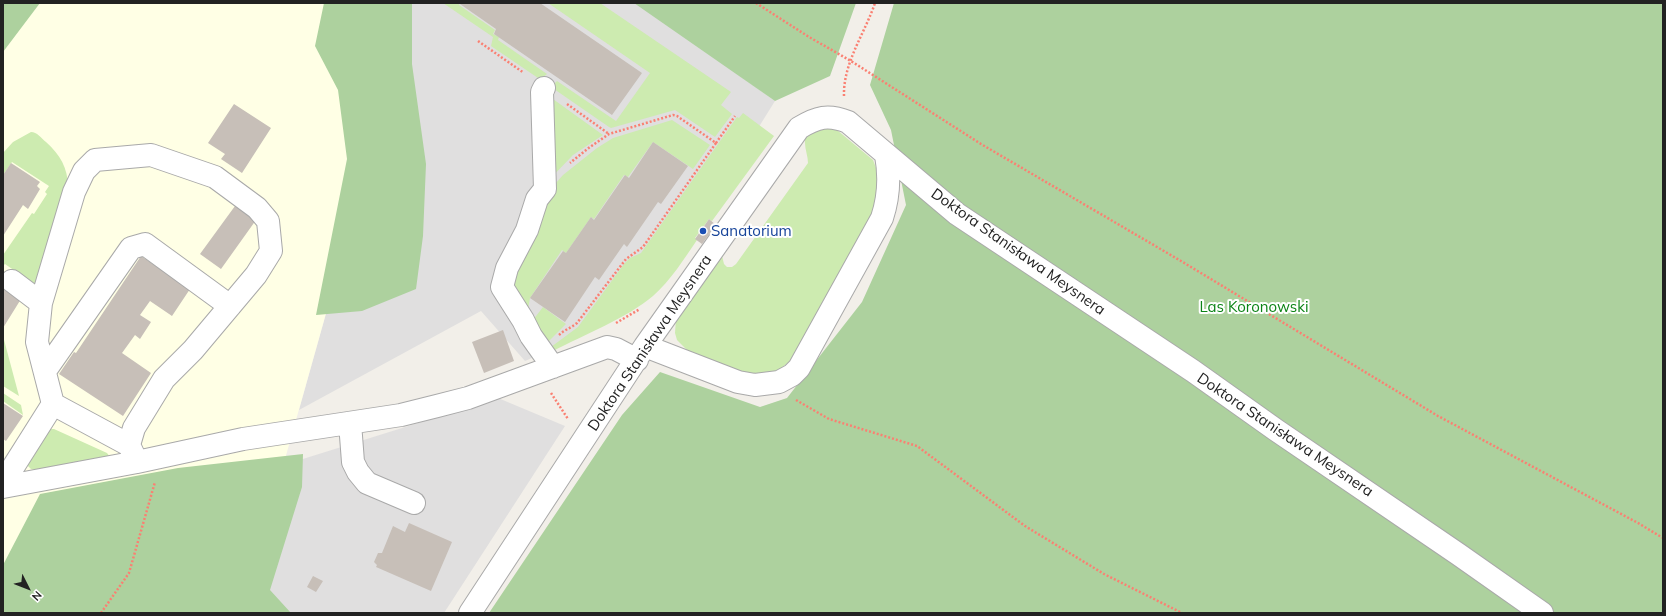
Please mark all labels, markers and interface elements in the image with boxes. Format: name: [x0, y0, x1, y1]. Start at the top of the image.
street label: Doktora Stanisława Meysnera: [927, 185, 1109, 319]
place label: Sanatorium: [711, 222, 792, 240]
marker: Sanatorium: [698, 226, 708, 236]
street label: Doktora Stanisława Meysnera: [584, 252, 716, 434]
park label: Las Koronowski: [1199, 298, 1309, 316]
street label: Doktora Stanisława Meysnera: [1194, 369, 1376, 501]
north arrow: [8, 568, 48, 608]
text: N: [29, 588, 45, 604]

